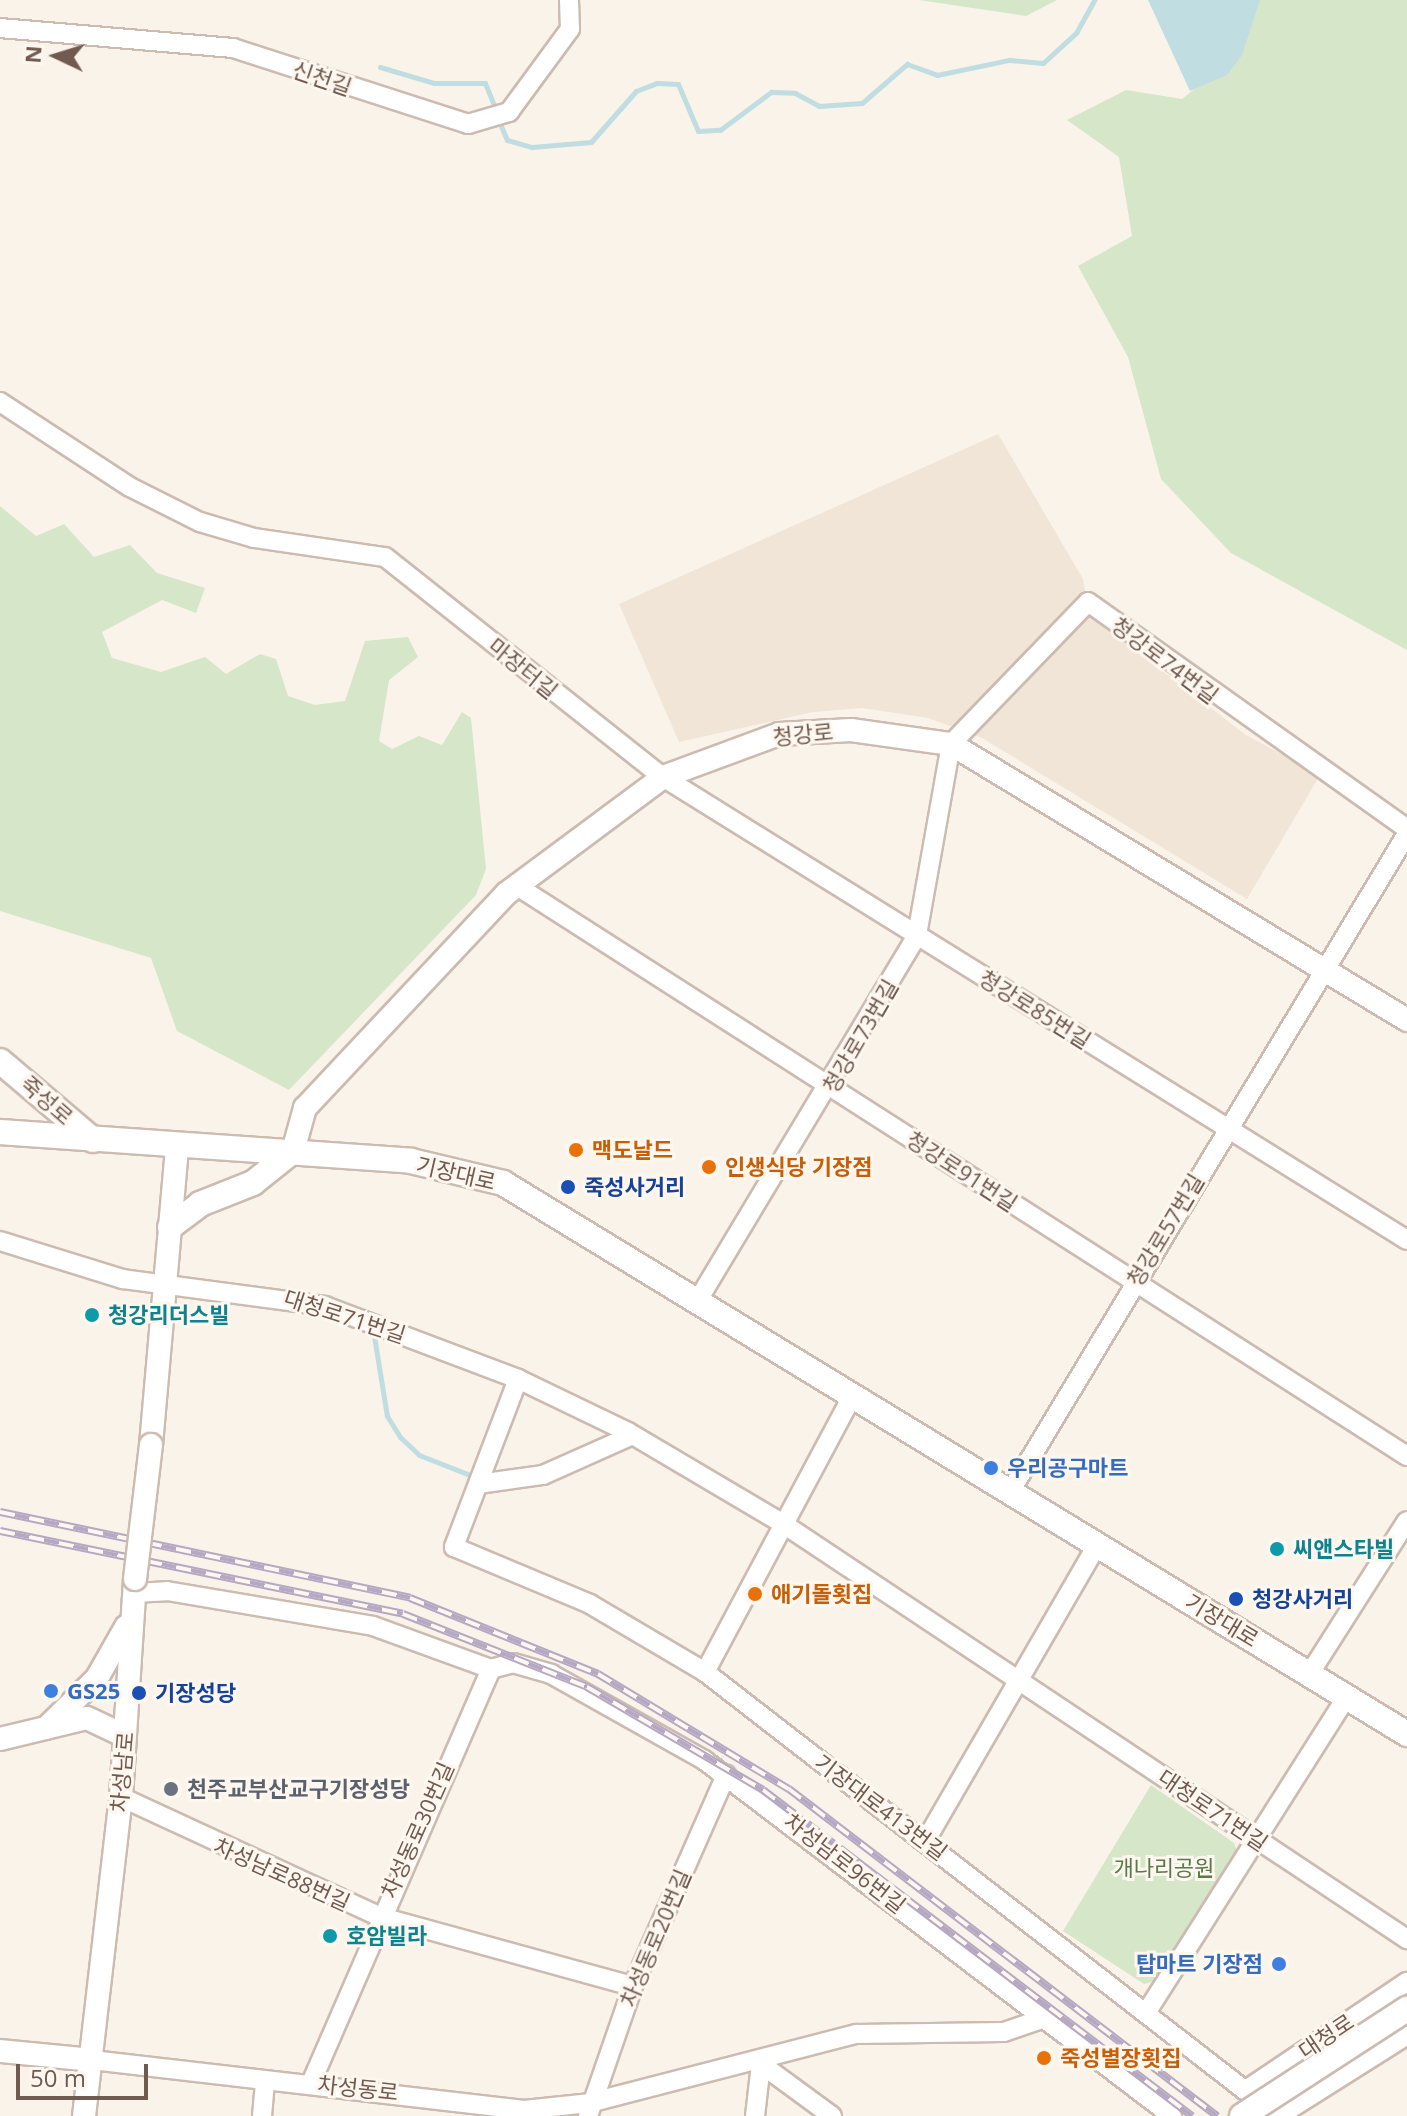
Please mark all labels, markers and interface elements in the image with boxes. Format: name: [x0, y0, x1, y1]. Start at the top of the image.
north arrow: [16, 16, 96, 96]
text: N: [16, 44, 48, 64]
street label: 신천길: [289, 56, 355, 100]
street label: 청강로74번길: [1107, 611, 1223, 709]
street label: 마장터길: [483, 632, 563, 704]
street label: 청강로: [771, 718, 835, 750]
street label: 청강로85번길: [974, 964, 1096, 1054]
street label: 청강로73번길: [817, 975, 903, 1097]
street label: 죽성로: [15, 1070, 79, 1130]
street label: 청강로91번길: [902, 1126, 1022, 1216]
place label: 맥도날드: [592, 1137, 673, 1163]
marker: 맥도날드: [567, 1141, 585, 1159]
street label: 기장대로: [414, 1151, 498, 1195]
place label: 인생식당 기장점: [725, 1154, 872, 1180]
marker: 인생식당 기장점: [700, 1158, 718, 1176]
street label: 청강로57번길: [1121, 1169, 1209, 1291]
place label: 죽성사거리: [584, 1174, 685, 1200]
marker: 죽성사거리: [559, 1178, 577, 1196]
street label: 대청로71번길: [281, 1284, 409, 1348]
place label: 청강리더스빌: [108, 1302, 229, 1328]
marker: 청강리더스빌: [83, 1306, 101, 1324]
place label: 우리공구마트: [1007, 1455, 1128, 1481]
marker: 우리공구마트: [982, 1459, 1000, 1477]
place label: 씨앤스타빌: [1293, 1536, 1394, 1562]
marker: 씨앤스타빌: [1268, 1540, 1286, 1558]
place label: 애기돌횟집: [771, 1581, 872, 1607]
marker: 애기돌횟집: [746, 1585, 764, 1603]
place label: 청강사거리: [1252, 1586, 1353, 1612]
street label: 기장대로: [1181, 1588, 1263, 1652]
marker: 청강사거리: [1227, 1590, 1245, 1608]
place label: GS25: [67, 1678, 120, 1704]
place label: 기장성당: [155, 1680, 236, 1706]
marker: GS25: [42, 1682, 60, 1700]
marker: 기장성당: [130, 1684, 148, 1702]
street label: 차성남로: [105, 1731, 139, 1813]
street label: 기장대로413번길: [809, 1749, 953, 1865]
street label: 차성동로30번길: [375, 1758, 459, 1902]
street label: 대청로71번길: [1153, 1764, 1273, 1856]
place label: 천주교부산교구기장성당: [187, 1776, 410, 1802]
marker: 천주교부산교구기장성당: [162, 1780, 180, 1798]
street label: 차성남로96번길: [779, 1807, 911, 1919]
street label: 차성남로88번길: [210, 1832, 354, 1916]
park label: 개나리공원: [1113, 1855, 1215, 1881]
street label: 차성동로20번길: [614, 1865, 696, 2011]
place label: 호암빌라: [346, 1923, 427, 1949]
marker: 호암빌라: [321, 1927, 339, 1945]
place label: 탑마트 기장점: [1136, 1951, 1263, 1977]
marker: 탑마트 기장점: [1270, 1955, 1288, 1973]
street label: 대청로: [1293, 2008, 1359, 2064]
place label: 죽성별장횟집: [1060, 2045, 1181, 2071]
scale bar: [20, 2048, 152, 2098]
marker: 죽성별장횟집: [1035, 2049, 1053, 2067]
text: 50 m: [30, 2061, 86, 2094]
street label: 차성동로: [316, 2071, 400, 2105]

